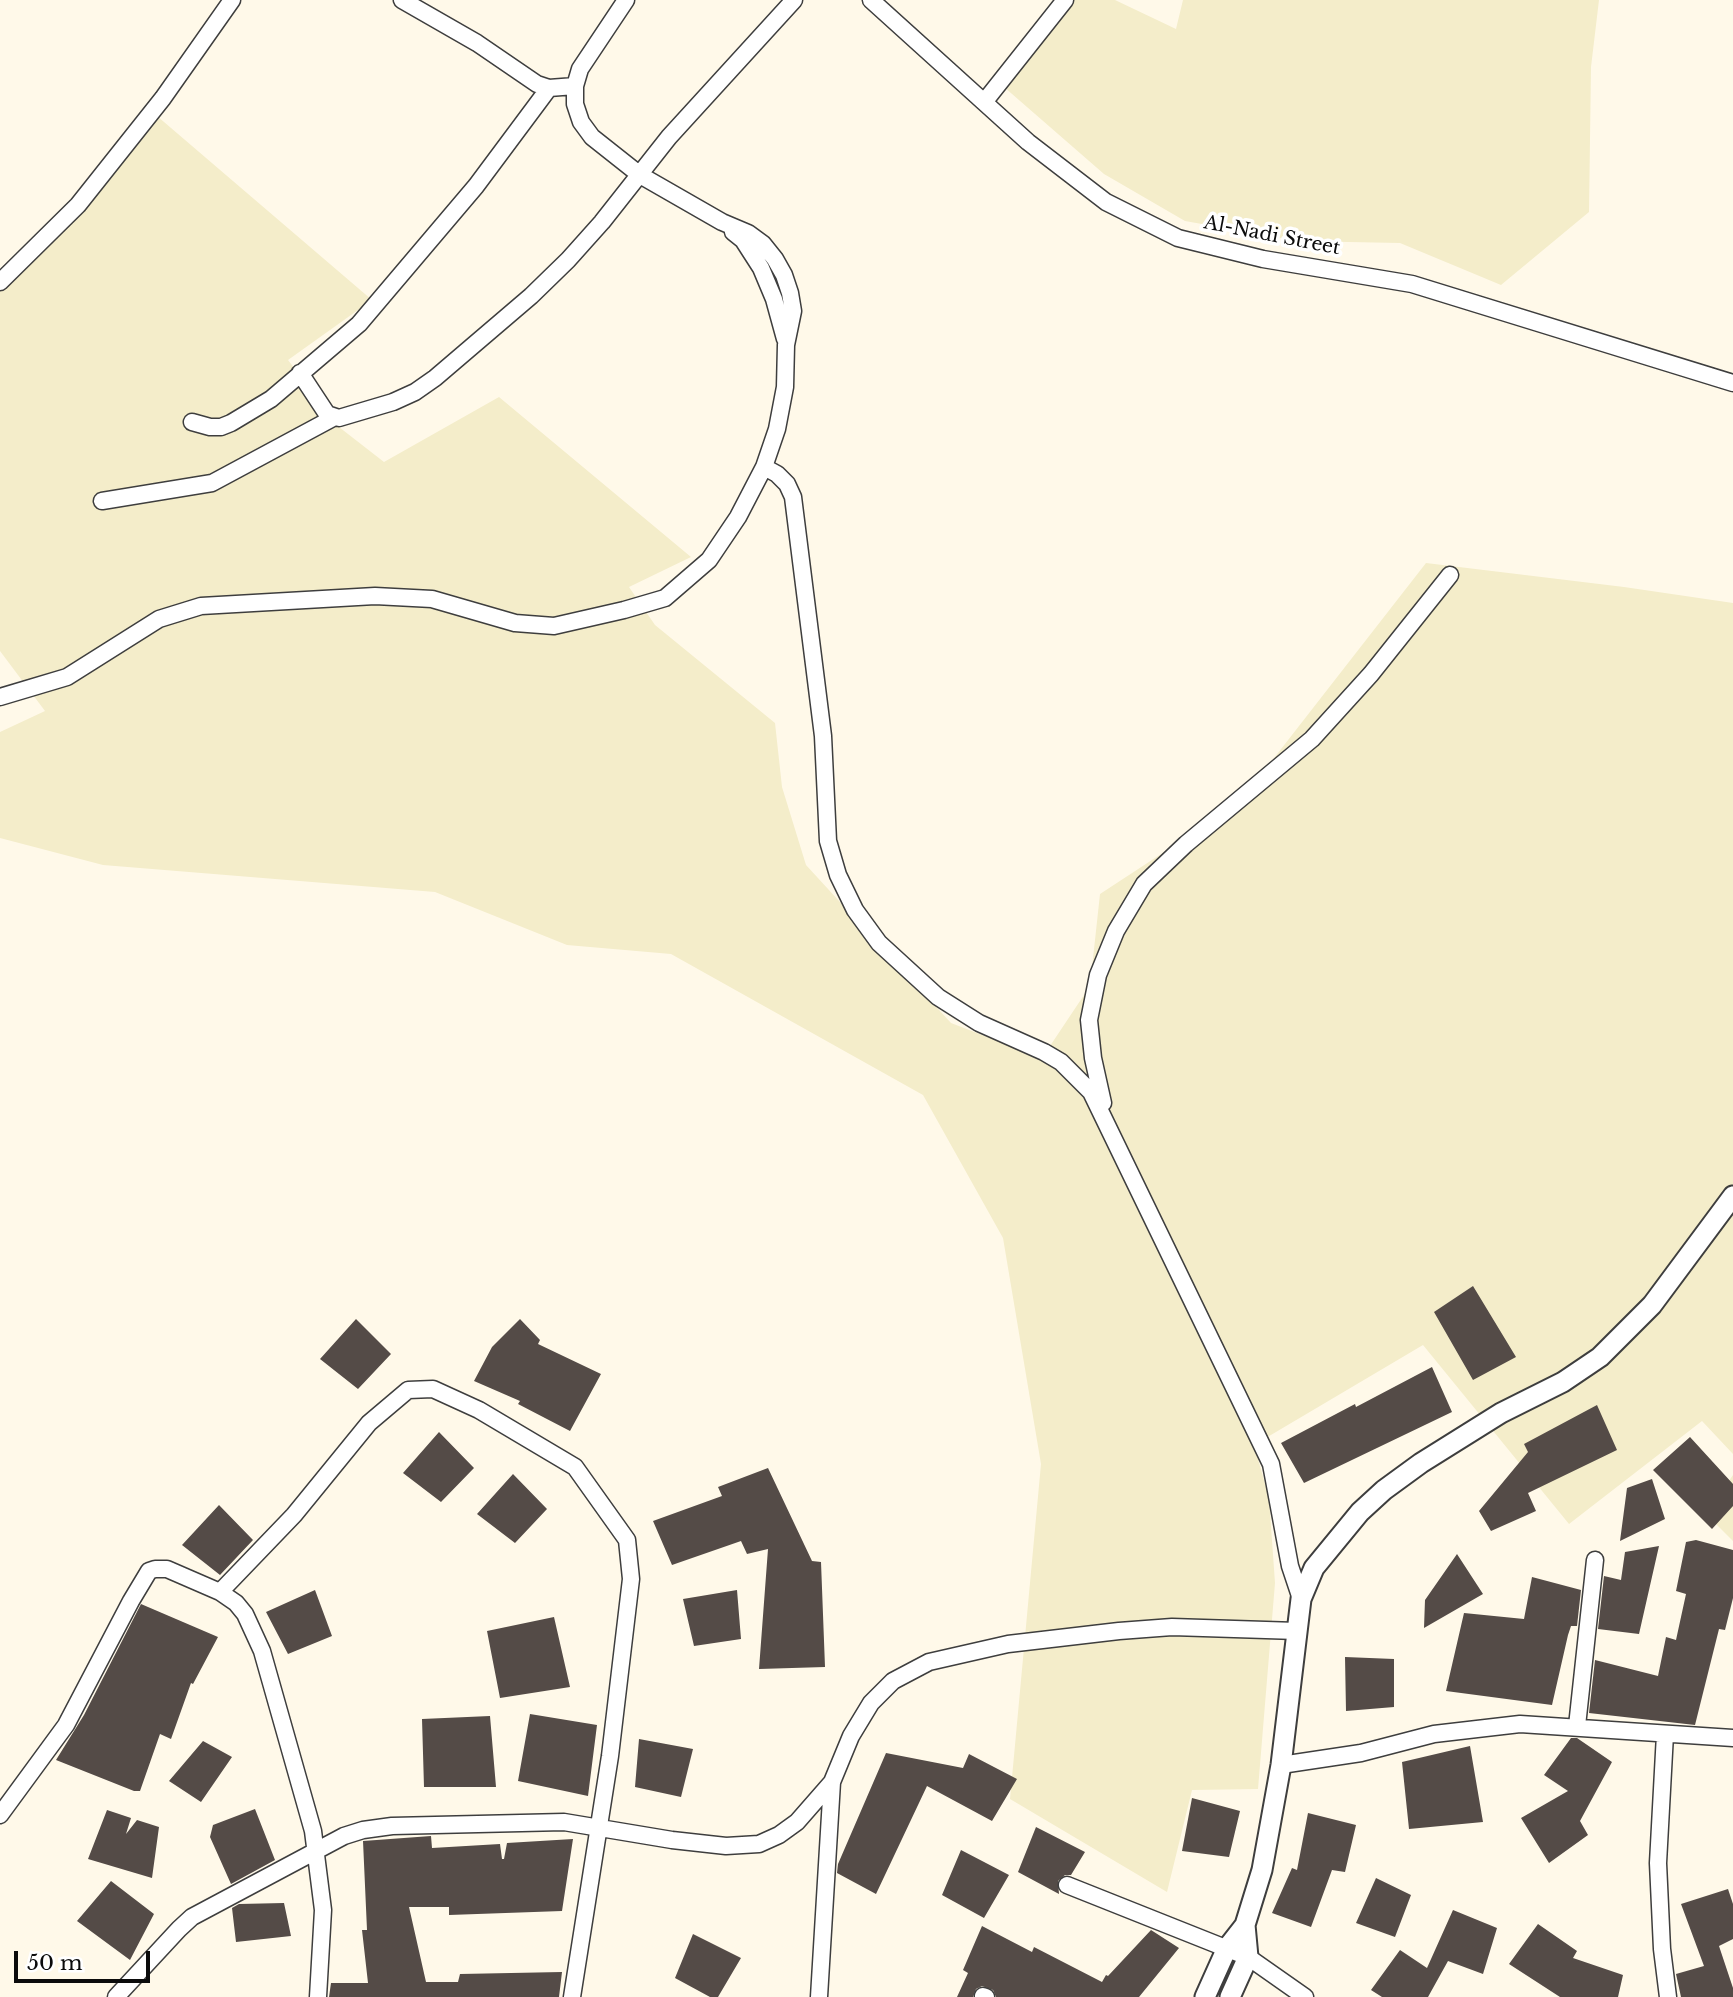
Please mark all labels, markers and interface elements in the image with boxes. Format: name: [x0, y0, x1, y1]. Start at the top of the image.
street label: Al-Nadi Street: [1202, 212, 1342, 260]
scale bar: [18, 1938, 154, 1982]
text: 50 m: [27, 1950, 82, 1976]

